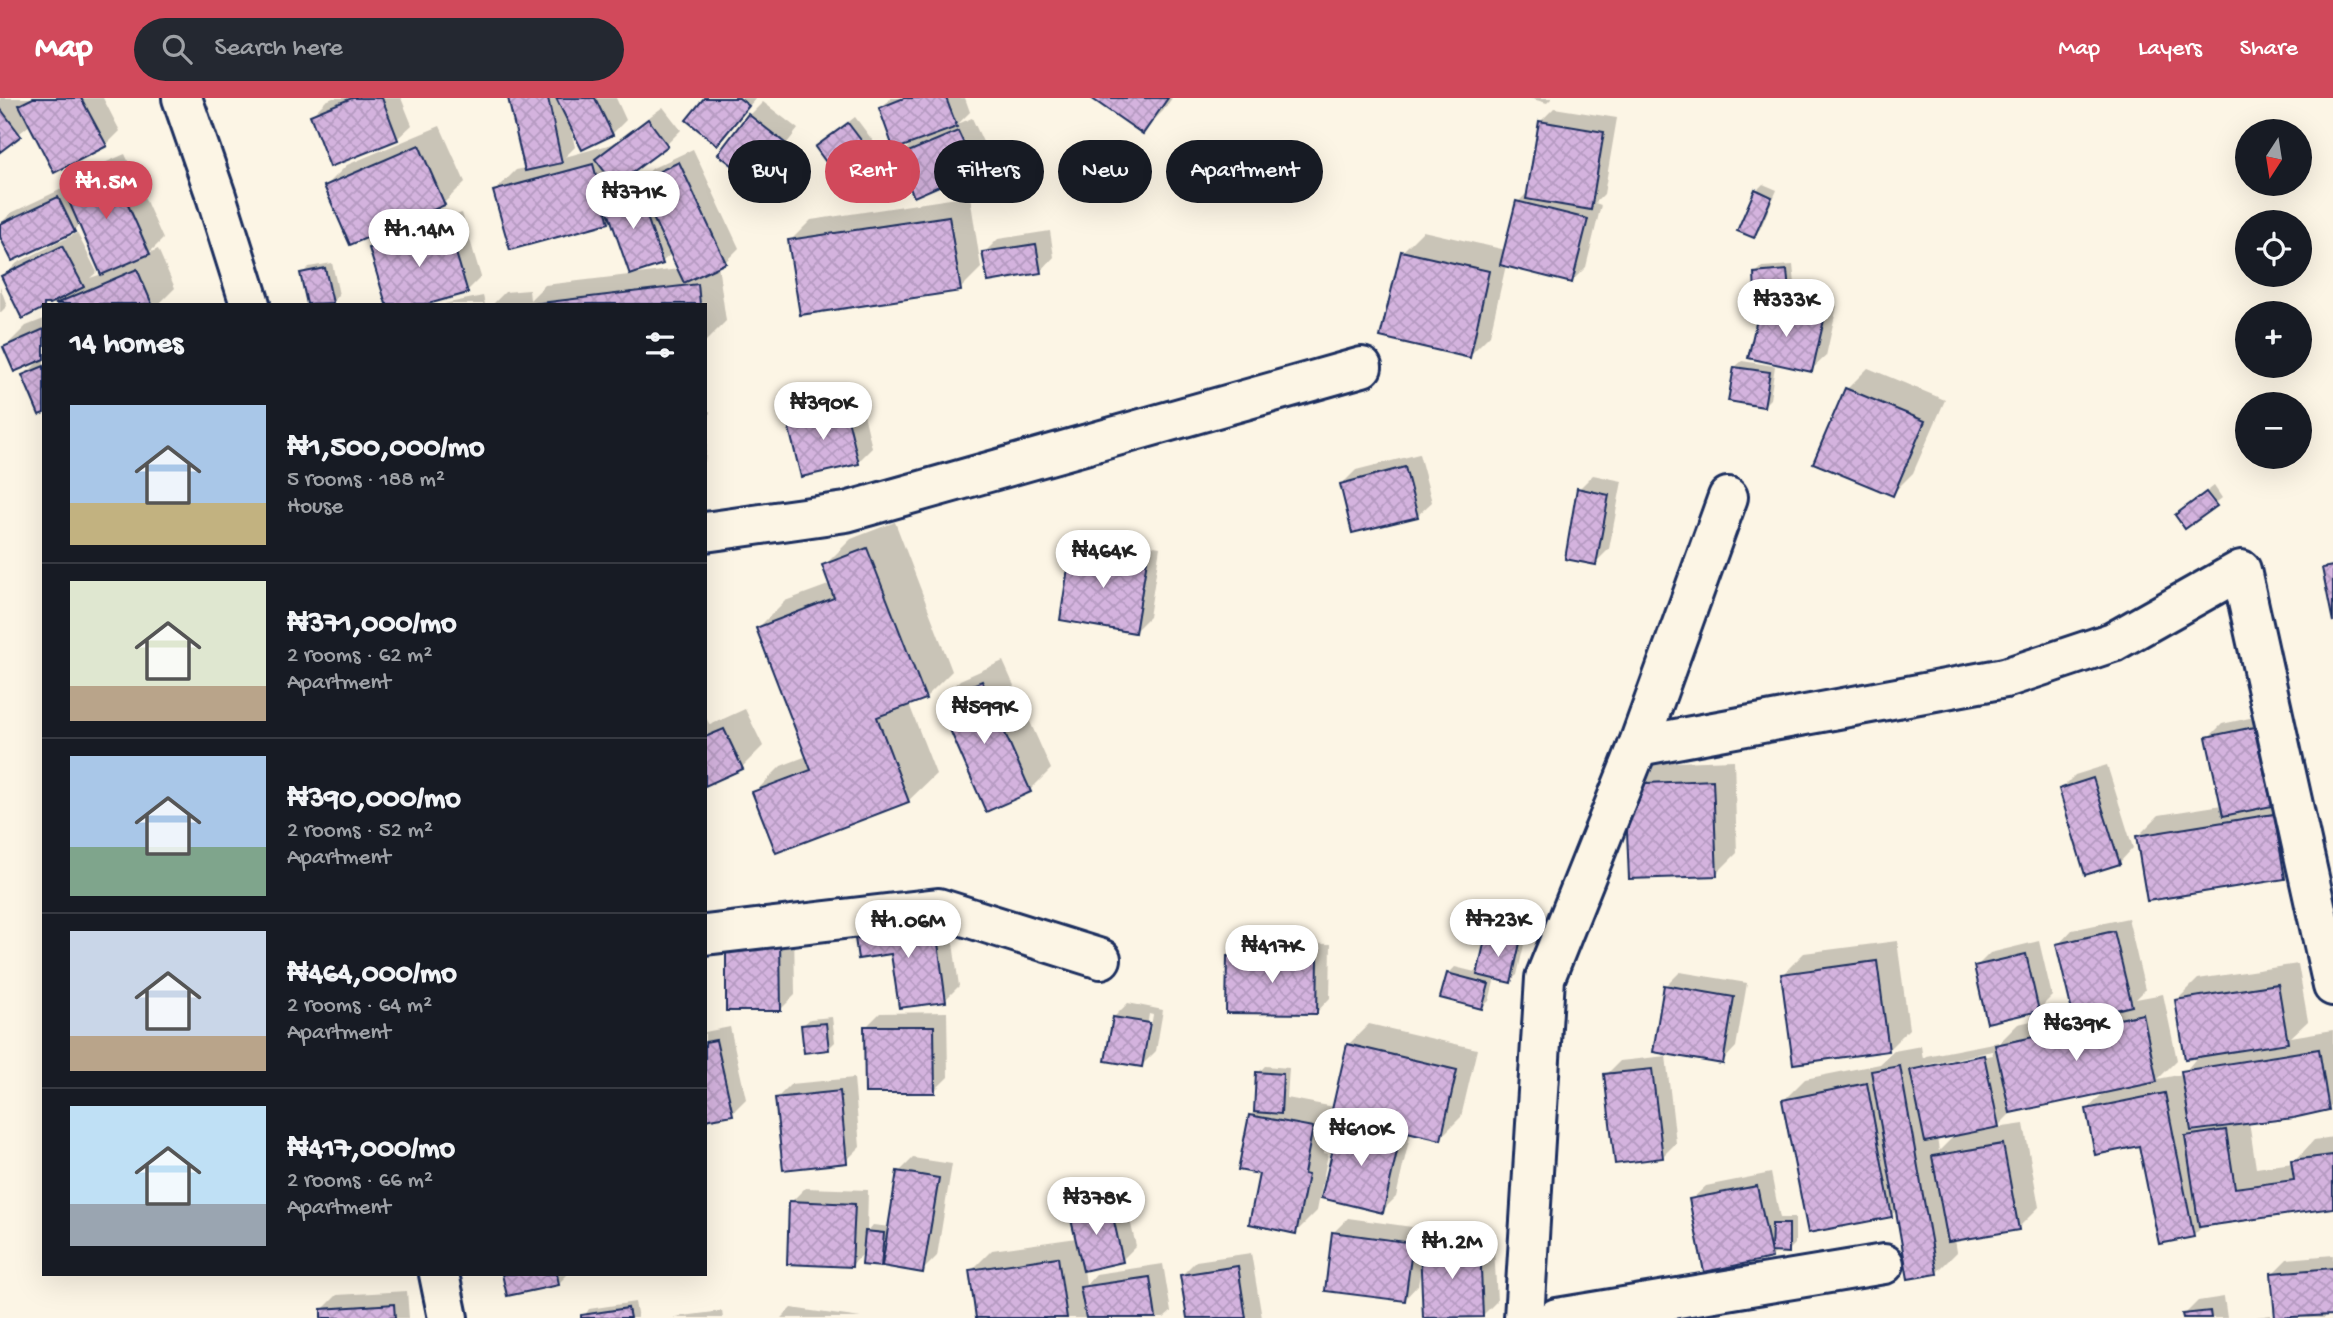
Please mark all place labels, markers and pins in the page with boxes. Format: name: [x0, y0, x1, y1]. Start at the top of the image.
pin: ₦1.5M: [57, 162, 155, 221]
pin: ₦371K: [584, 172, 682, 231]
pin: ₦1.14M: [362, 209, 476, 269]
pin: ₦333K: [1737, 280, 1835, 339]
pin: ₦390K: [774, 382, 872, 442]
pin: ₦464K: [1054, 531, 1152, 590]
pin: ₦599K: [935, 686, 1033, 746]
pin: ₦1.06M: [851, 900, 965, 960]
pin: ₦723K: [1449, 900, 1547, 959]
pin: ₦417K: [1223, 926, 1321, 985]
pin: ₦639K: [2027, 1004, 2125, 1063]
pin: ₦610K: [1312, 1108, 1410, 1168]
pin: ₦378K: [1047, 1178, 1145, 1237]
pin: ₦1.2M: [1403, 1222, 1501, 1281]

